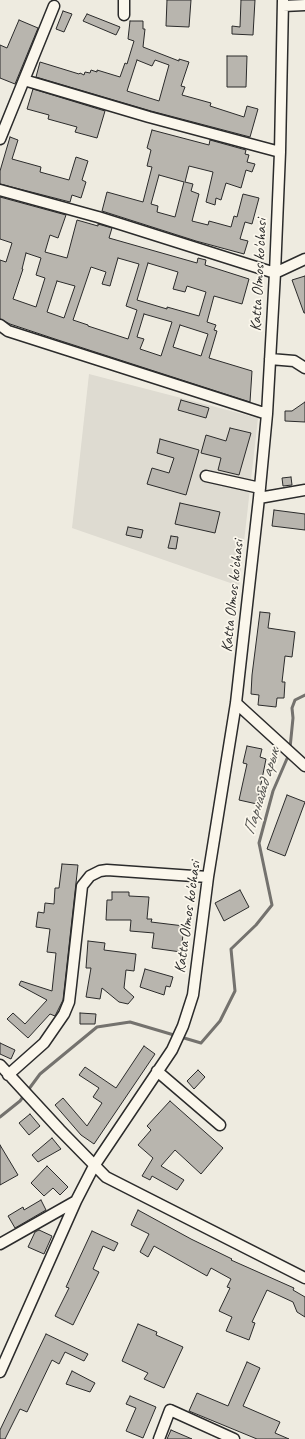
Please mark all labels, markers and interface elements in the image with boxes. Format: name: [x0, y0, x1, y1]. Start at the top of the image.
street label: Katta Olmos ko'chasi: [246, 218, 272, 332]
street label: Katta Olmos ko'chasi: [218, 539, 248, 653]
water label: Парнабад арык: [239, 747, 285, 837]
street label: Katta Olmos ko'chasi: [171, 860, 205, 974]

